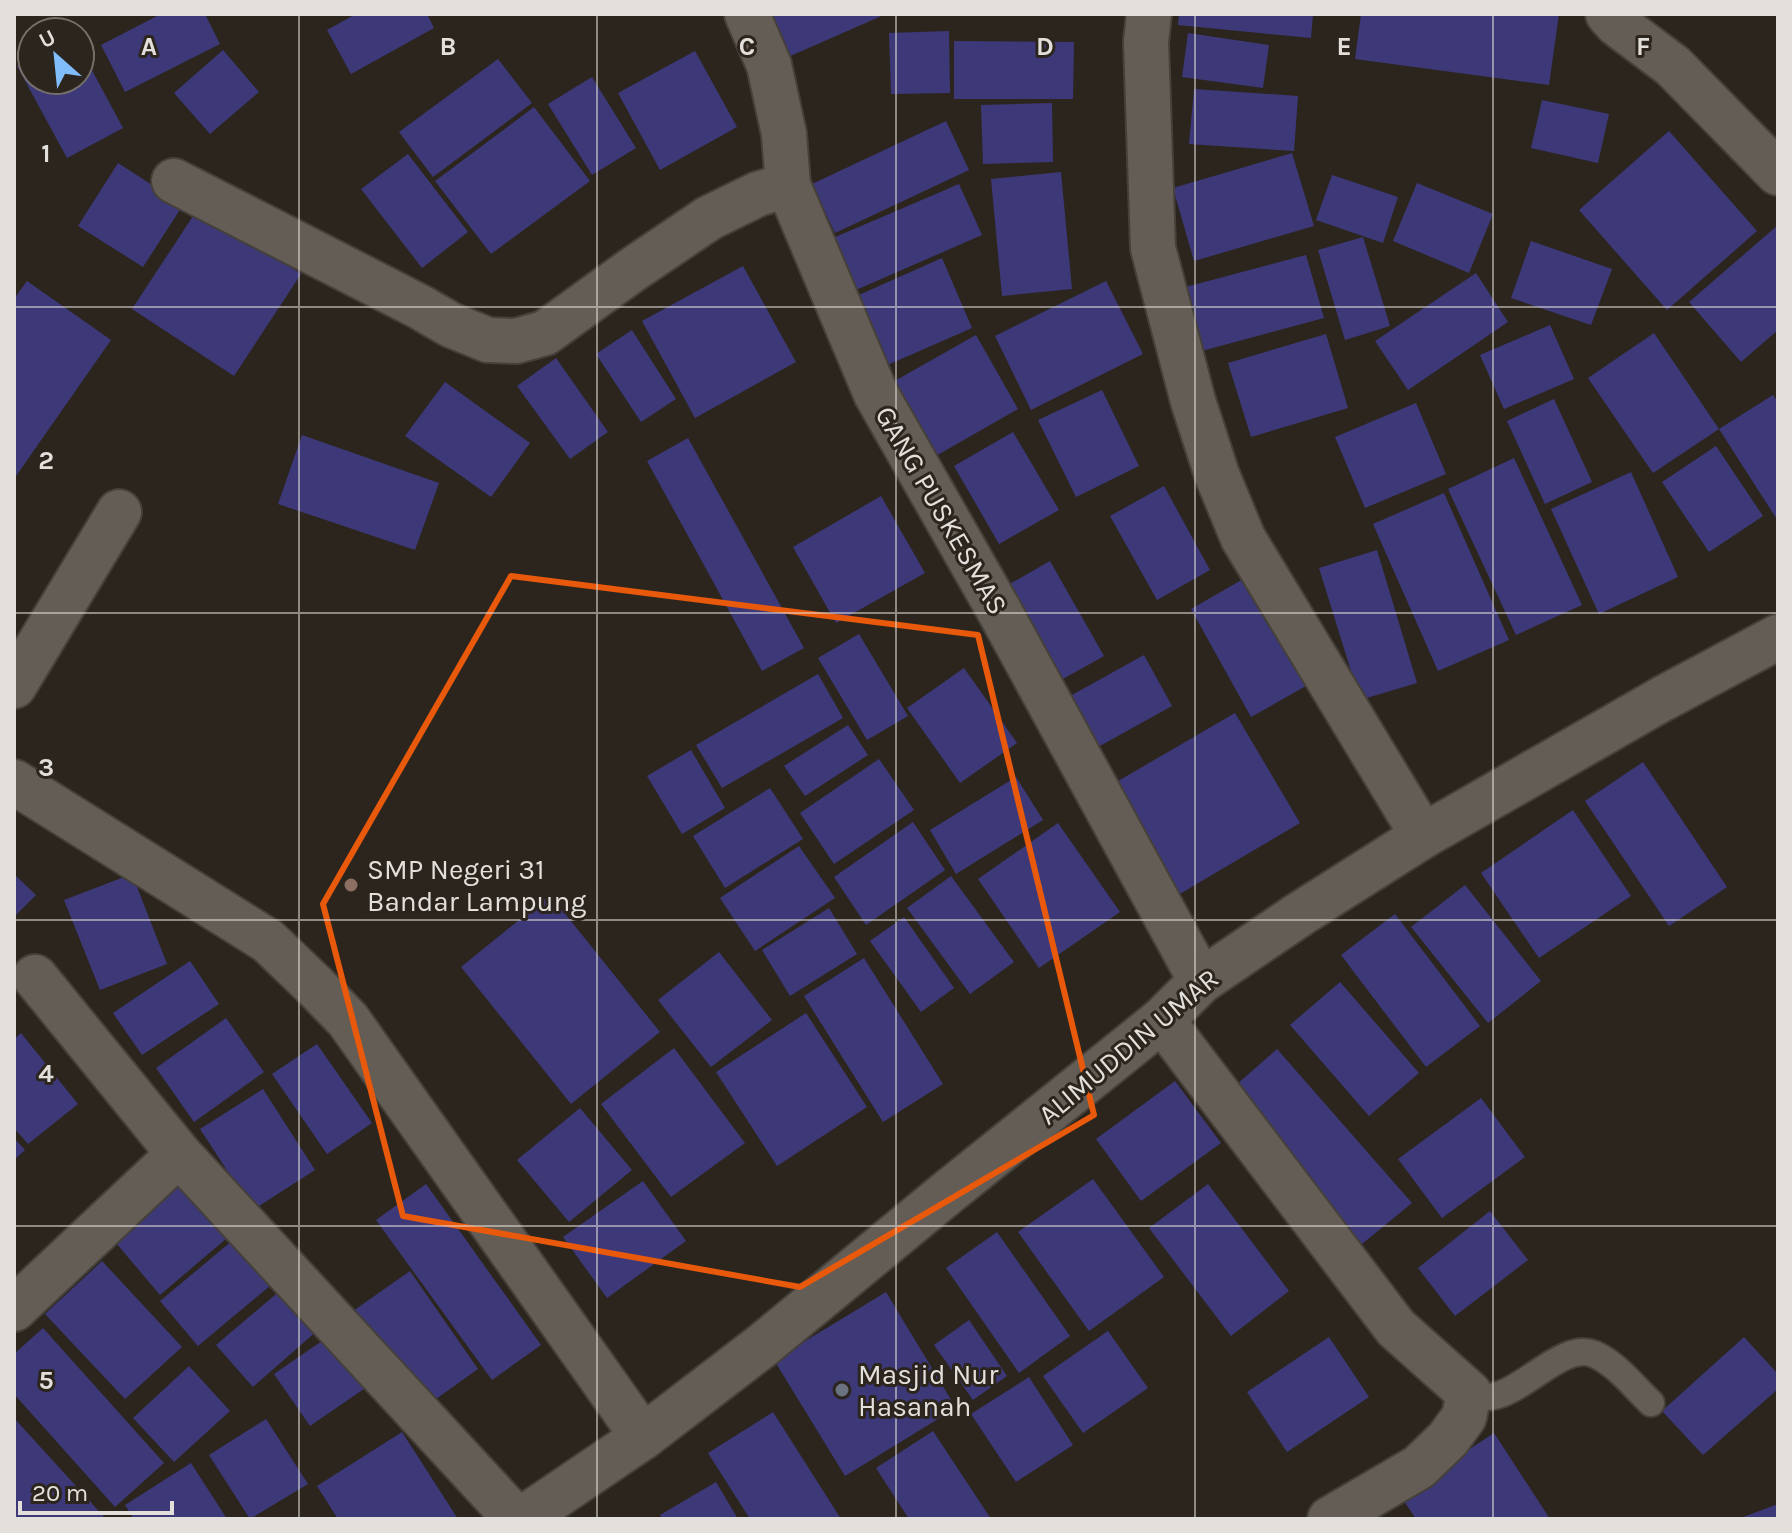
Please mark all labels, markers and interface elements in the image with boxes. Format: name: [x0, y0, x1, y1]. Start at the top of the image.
north arrow: [16, 16, 96, 96]
text: U: [35, 24, 60, 54]
text: A: [141, 31, 157, 62]
text: B: [440, 31, 456, 62]
text: C: [739, 31, 755, 62]
text: D: [1036, 31, 1054, 62]
text: E: [1336, 31, 1352, 62]
text: F: [1636, 31, 1650, 62]
text: 1: [41, 138, 51, 169]
street label: GANG PUSKESMAS: [869, 400, 1015, 620]
text: 2: [38, 445, 54, 476]
text: 3: [38, 752, 54, 783]
place label: SMP Negeri 31 Bandar Lampung: [367, 853, 586, 918]
marker: SMP Negeri 31 Bandar Lampung: [342, 876, 360, 894]
street label: ALIMUDDIN UMAR: [1032, 961, 1225, 1131]
text: 4: [38, 1058, 54, 1089]
place label: Masjid Nur Hasanah: [858, 1358, 999, 1423]
text: 5: [38, 1365, 54, 1396]
marker: Masjid Nur Hasanah: [833, 1381, 851, 1399]
scale bar: [20, 1465, 172, 1515]
text: 20 m: [32, 1479, 88, 1507]

